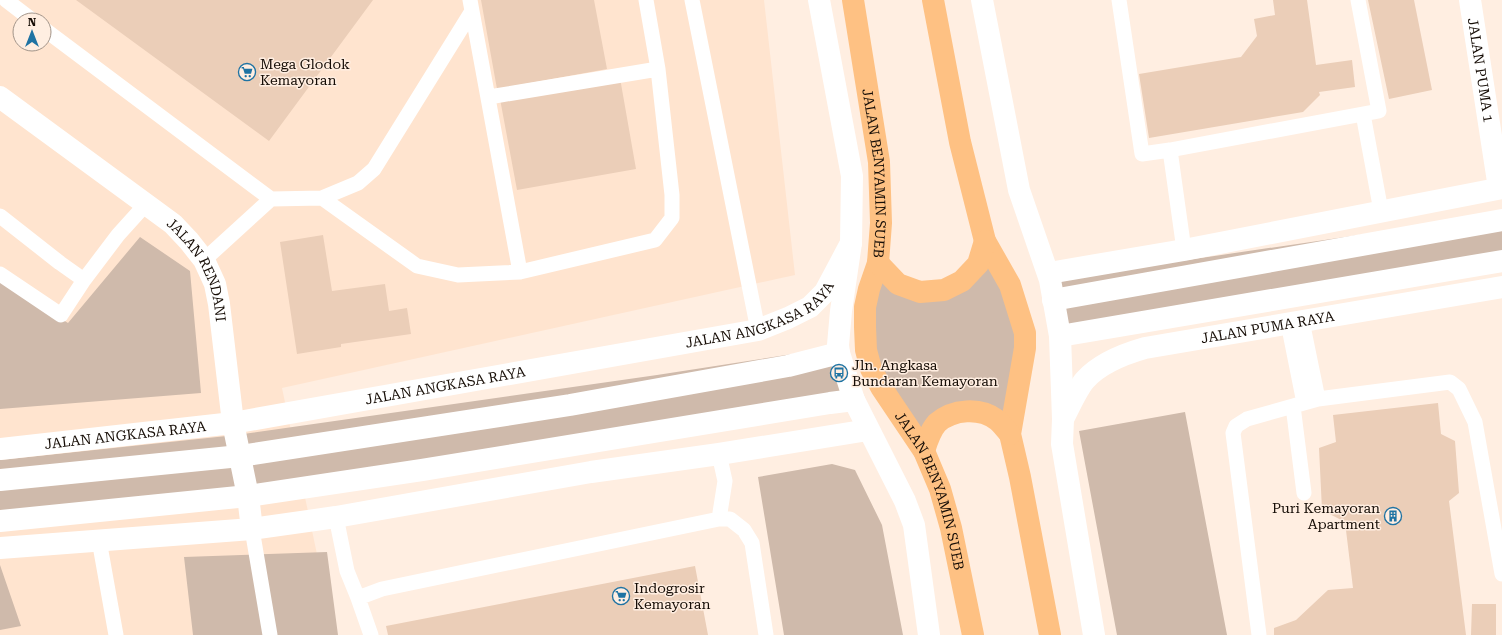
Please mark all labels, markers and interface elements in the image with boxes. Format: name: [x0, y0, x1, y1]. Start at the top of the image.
north arrow: [12, 12, 52, 52]
text: N: [28, 16, 37, 29]
street label: JALAN PUMA 1: [1465, 17, 1497, 124]
place label: Mega Glodok Kemayoran: [260, 56, 350, 88]
supermarket icon: Mega Glodok Kemayoran: [237, 62, 257, 82]
street label: JALAN BENYAMIN SUEB: [859, 87, 889, 259]
street label: JALAN RENDANI: [164, 214, 229, 323]
street label: JALAN ANGKASA RAYA: [684, 279, 837, 351]
street label: JALAN PUMA RAYA: [1200, 308, 1336, 346]
place label: Jln. Angkasa Bundaran Kemayoran: [852, 357, 998, 389]
street label: JALAN ANGKASA RAYA: [364, 363, 527, 407]
bus stop icon: Jln. Angkasa Bundaran Kemayoran: [829, 363, 849, 383]
street label: JALAN BENYAMIN SUEB: [892, 409, 967, 572]
street label: JALAN ANGKASA RAYA: [44, 418, 207, 452]
place label: Puri Kemayoran Apartment: [1272, 500, 1380, 532]
building icon: Puri Kemayoran Apartment: [1383, 506, 1403, 526]
place label: Indogrosir Kemayoran: [634, 580, 710, 612]
supermarket icon: Indogrosir Kemayoran: [611, 586, 631, 606]

